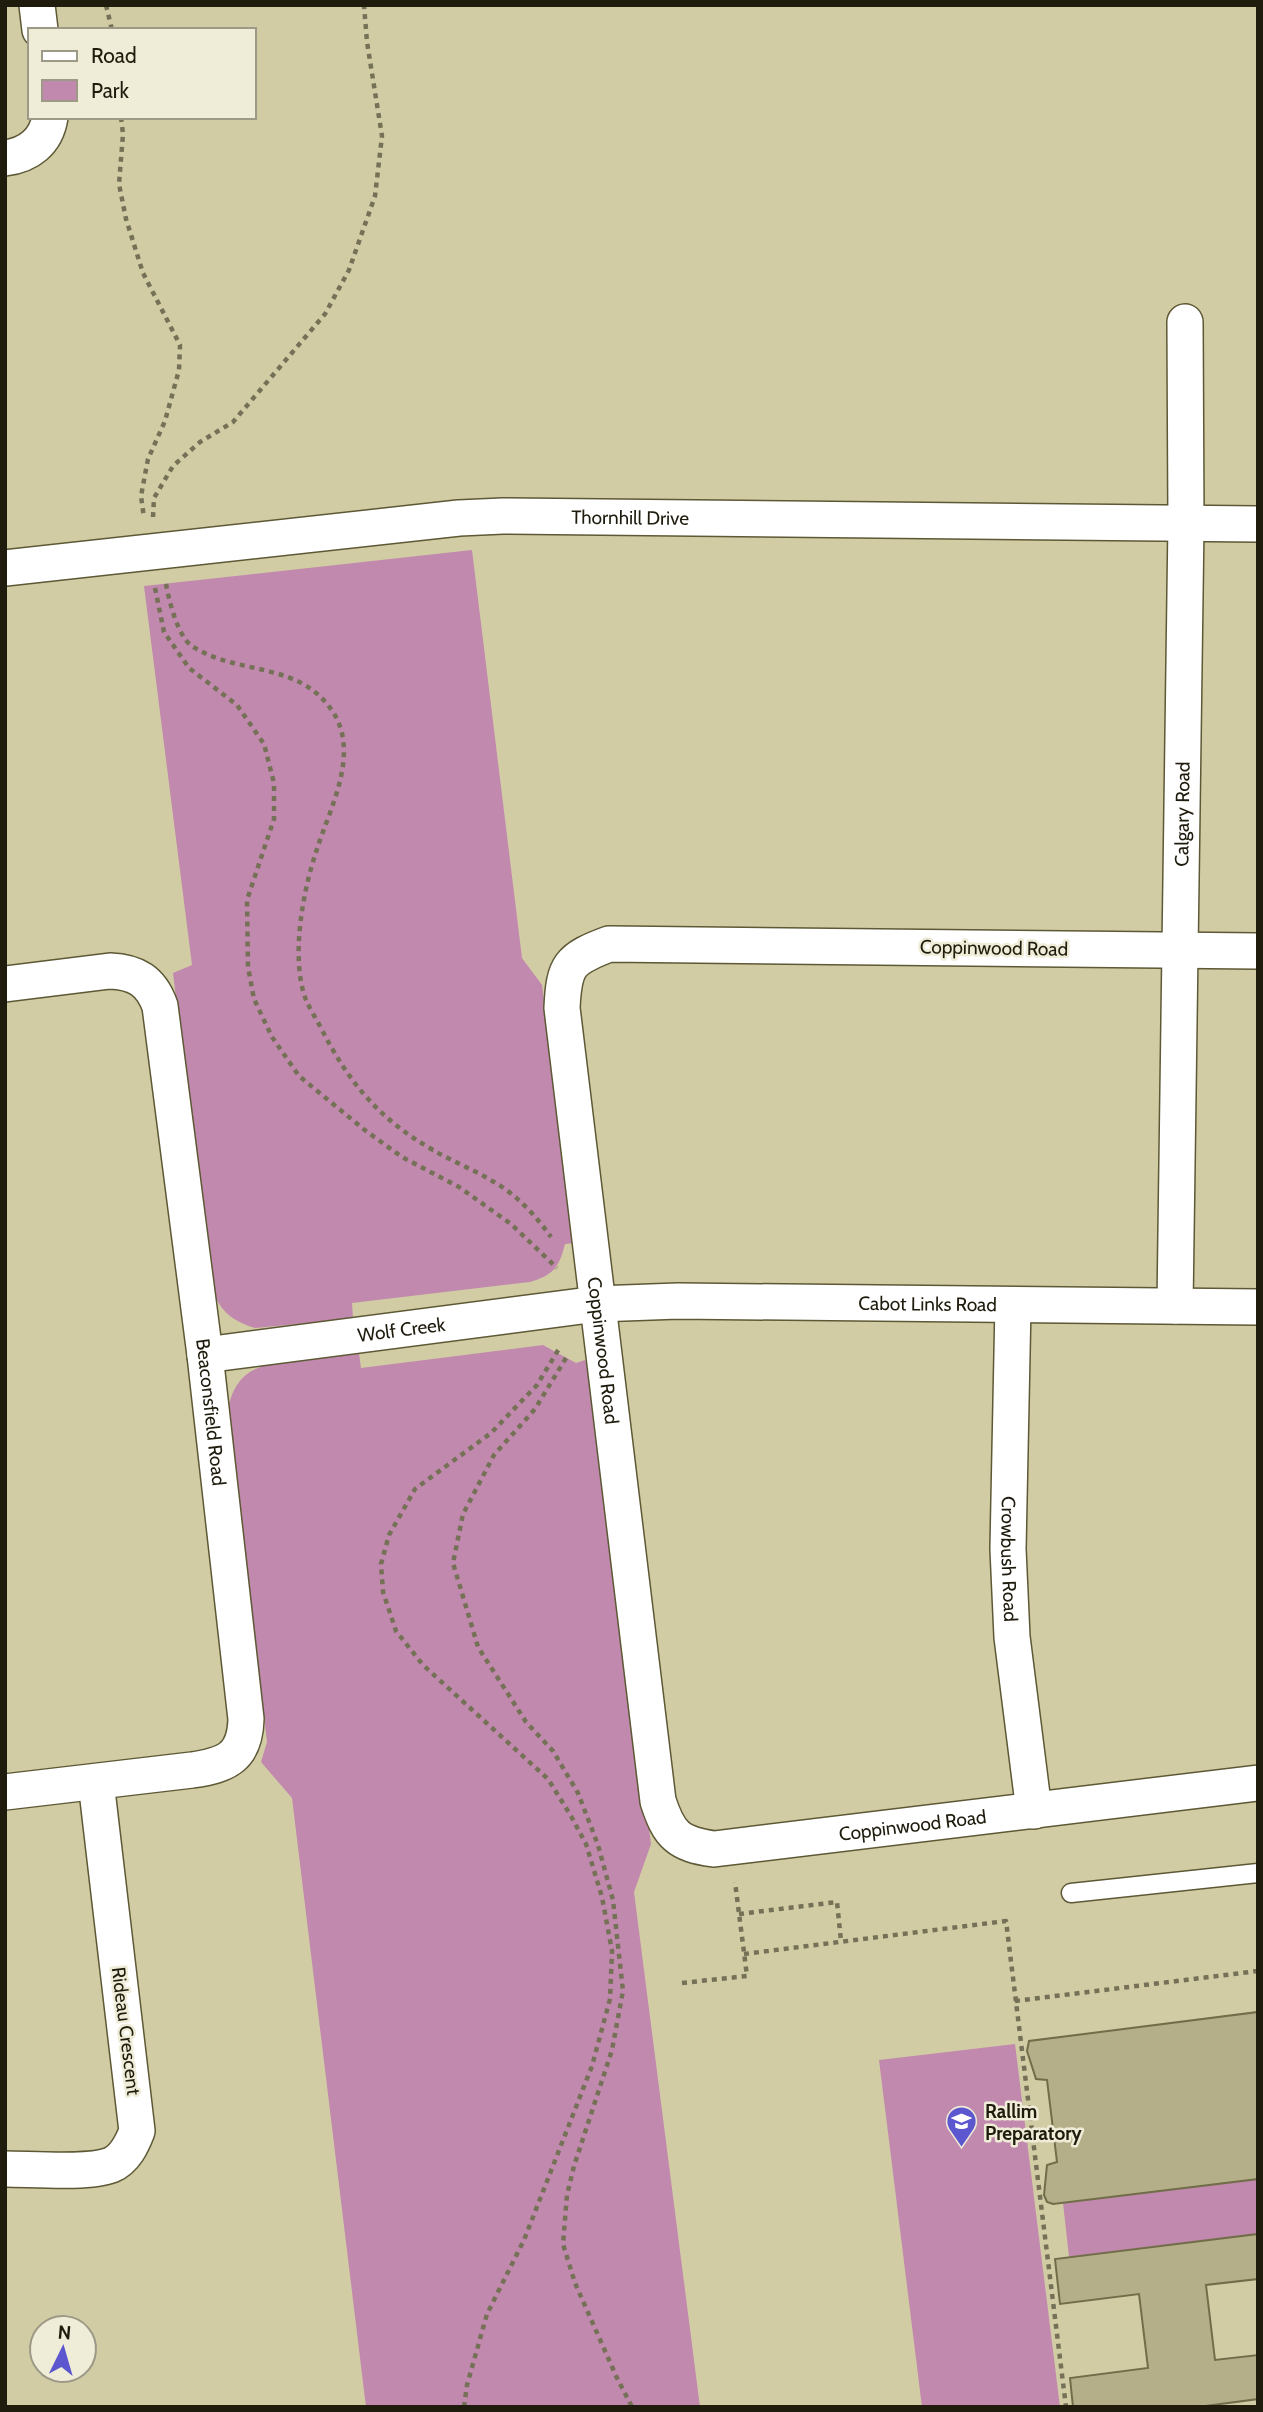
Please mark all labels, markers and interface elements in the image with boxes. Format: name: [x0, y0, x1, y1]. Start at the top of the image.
legend: [28, 28, 256, 119]
text: Road: [91, 43, 137, 68]
text: Park: [91, 78, 129, 103]
street label: Thornhill Drive: [571, 505, 689, 529]
street label: Calgary Road: [1170, 761, 1194, 867]
street label: Coppinwood Road: [920, 935, 1068, 961]
street label: Coppinwood Road: [583, 1275, 624, 1425]
street label: Cabot Links Road: [858, 1291, 997, 1316]
street label: Wolf Creek: [356, 1312, 447, 1347]
street label: Beaconsfield Road: [191, 1337, 231, 1487]
street label: Crowbush Road: [996, 1496, 1023, 1622]
street label: Coppinwood Road: [838, 1805, 988, 1845]
street label: Rideau Crescent: [107, 1966, 145, 2097]
place label: Rallim Preparatory: [985, 2100, 1082, 2145]
school or university icon: Rallim Preparatory: [945, 2105, 979, 2149]
north arrow: [28, 2314, 98, 2384]
text: N: [57, 2321, 72, 2345]

